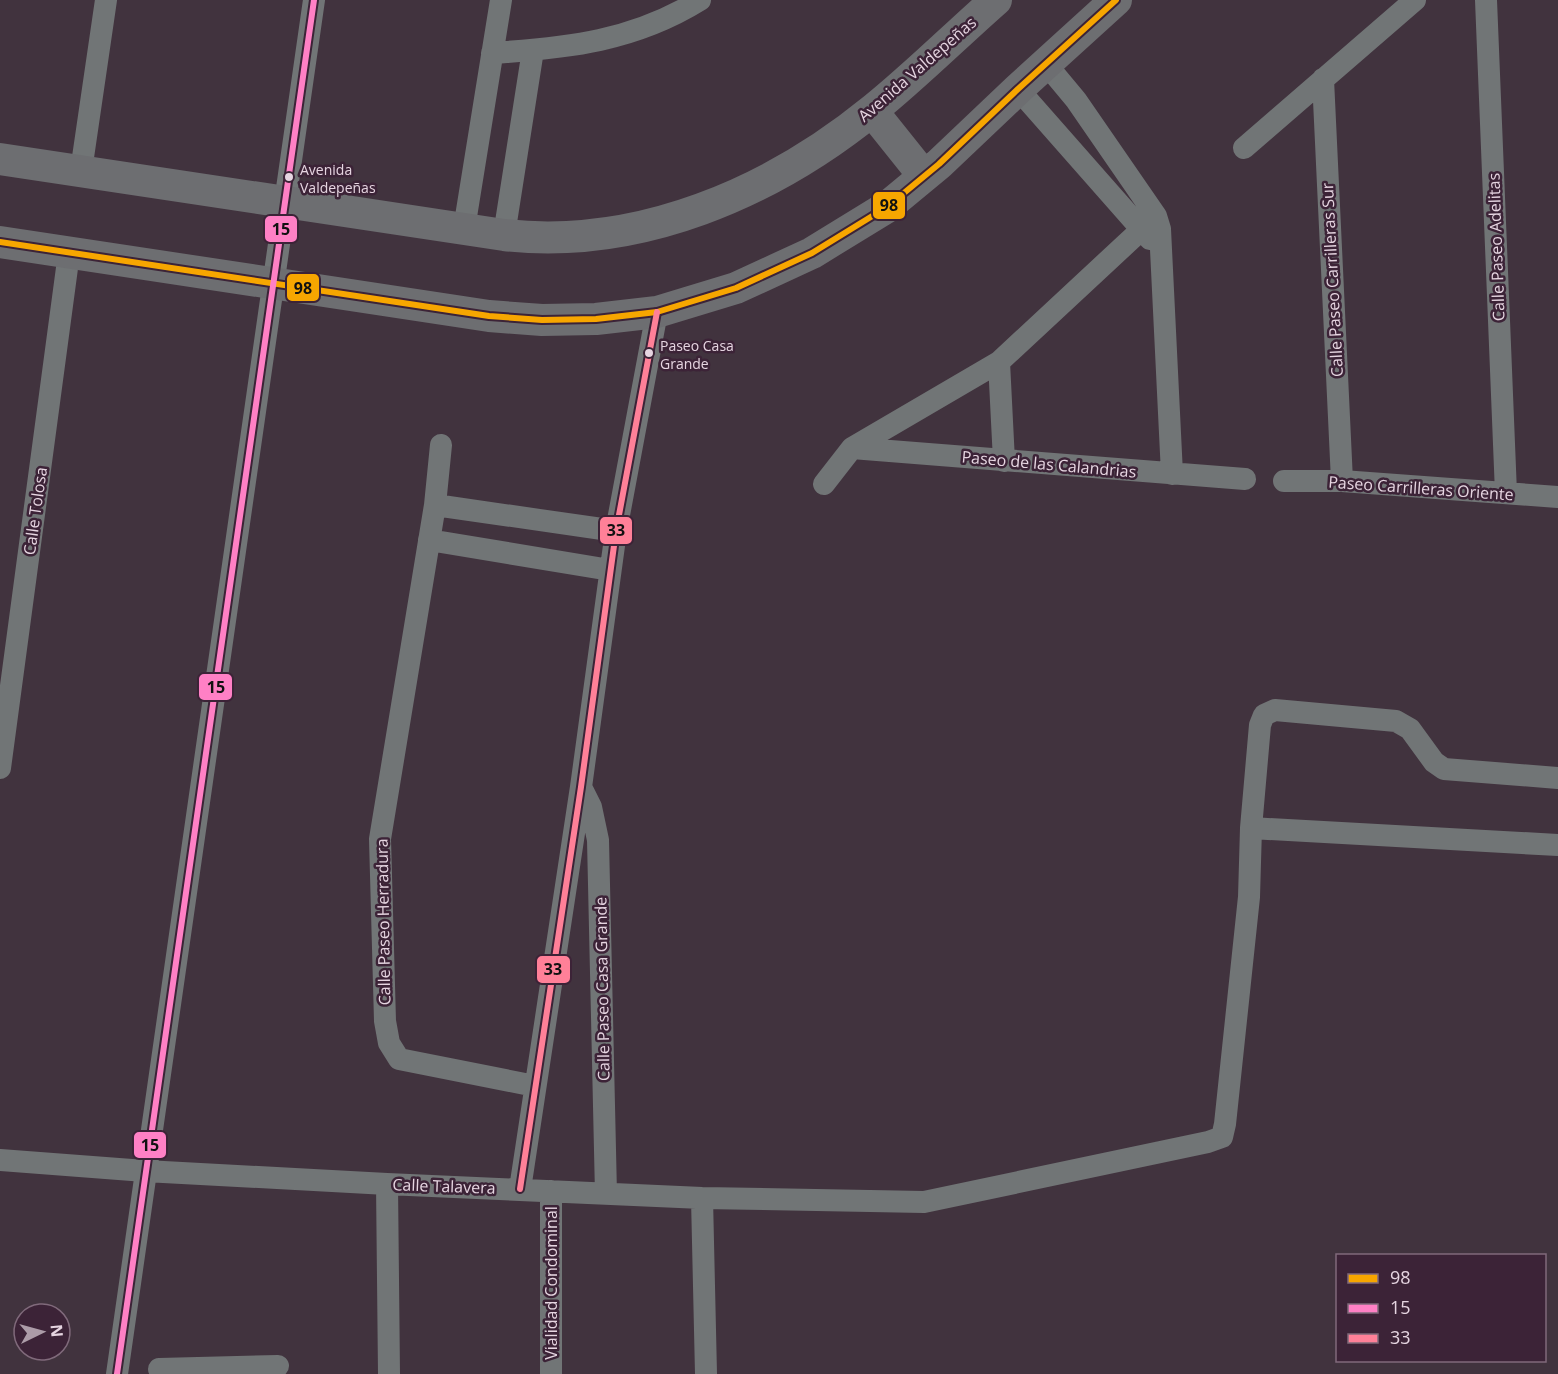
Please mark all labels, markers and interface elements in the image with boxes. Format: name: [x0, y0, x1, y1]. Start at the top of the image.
street label: Avenida Valdepeñas: [853, 11, 981, 127]
place label: Avenida Valdepeñas: [300, 160, 376, 197]
marker: Avenida Valdepeñas: [283, 171, 295, 183]
street label: Calle Paseo Adelitas: [1482, 173, 1510, 321]
street label: Calle Paseo Carrilleras Sur: [1316, 182, 1348, 378]
line badge: 98: [872, 191, 906, 220]
text: 98: [880, 194, 898, 216]
line badge: 15: [264, 215, 298, 243]
text: 15: [272, 218, 290, 240]
line badge: 98: [286, 273, 320, 302]
text: 98: [294, 277, 312, 299]
place label: Paseo Casa Grande: [660, 336, 734, 373]
marker: Paseo Casa Grande: [643, 347, 655, 359]
street label: Paseo de las Calandrias: [961, 445, 1137, 483]
street label: Calle Tolosa: [18, 465, 52, 557]
street label: Paseo Carrilleras Oriente: [1328, 471, 1514, 505]
line badge: 33: [599, 516, 633, 545]
text: 33: [607, 519, 625, 541]
line badge: 15: [198, 673, 233, 701]
text: 15: [207, 676, 225, 698]
street label: Calle Paseo Herradura: [371, 838, 395, 1006]
street label: Calle Paseo Casa Grande: [589, 897, 615, 1081]
line badge: 33: [536, 955, 571, 984]
text: 33: [544, 958, 562, 980]
line badge: 15: [133, 1131, 167, 1159]
text: 15: [141, 1134, 159, 1156]
street label: Calle Talavera: [392, 1173, 496, 1199]
street label: Vialidad Condominal: [540, 1206, 562, 1360]
legend: [1336, 1254, 1546, 1362]
text: 98: [1390, 1265, 1411, 1289]
text: 15: [1390, 1295, 1411, 1319]
north arrow: [12, 1302, 72, 1362]
text: N: [45, 1323, 68, 1338]
text: 33: [1390, 1325, 1411, 1349]

